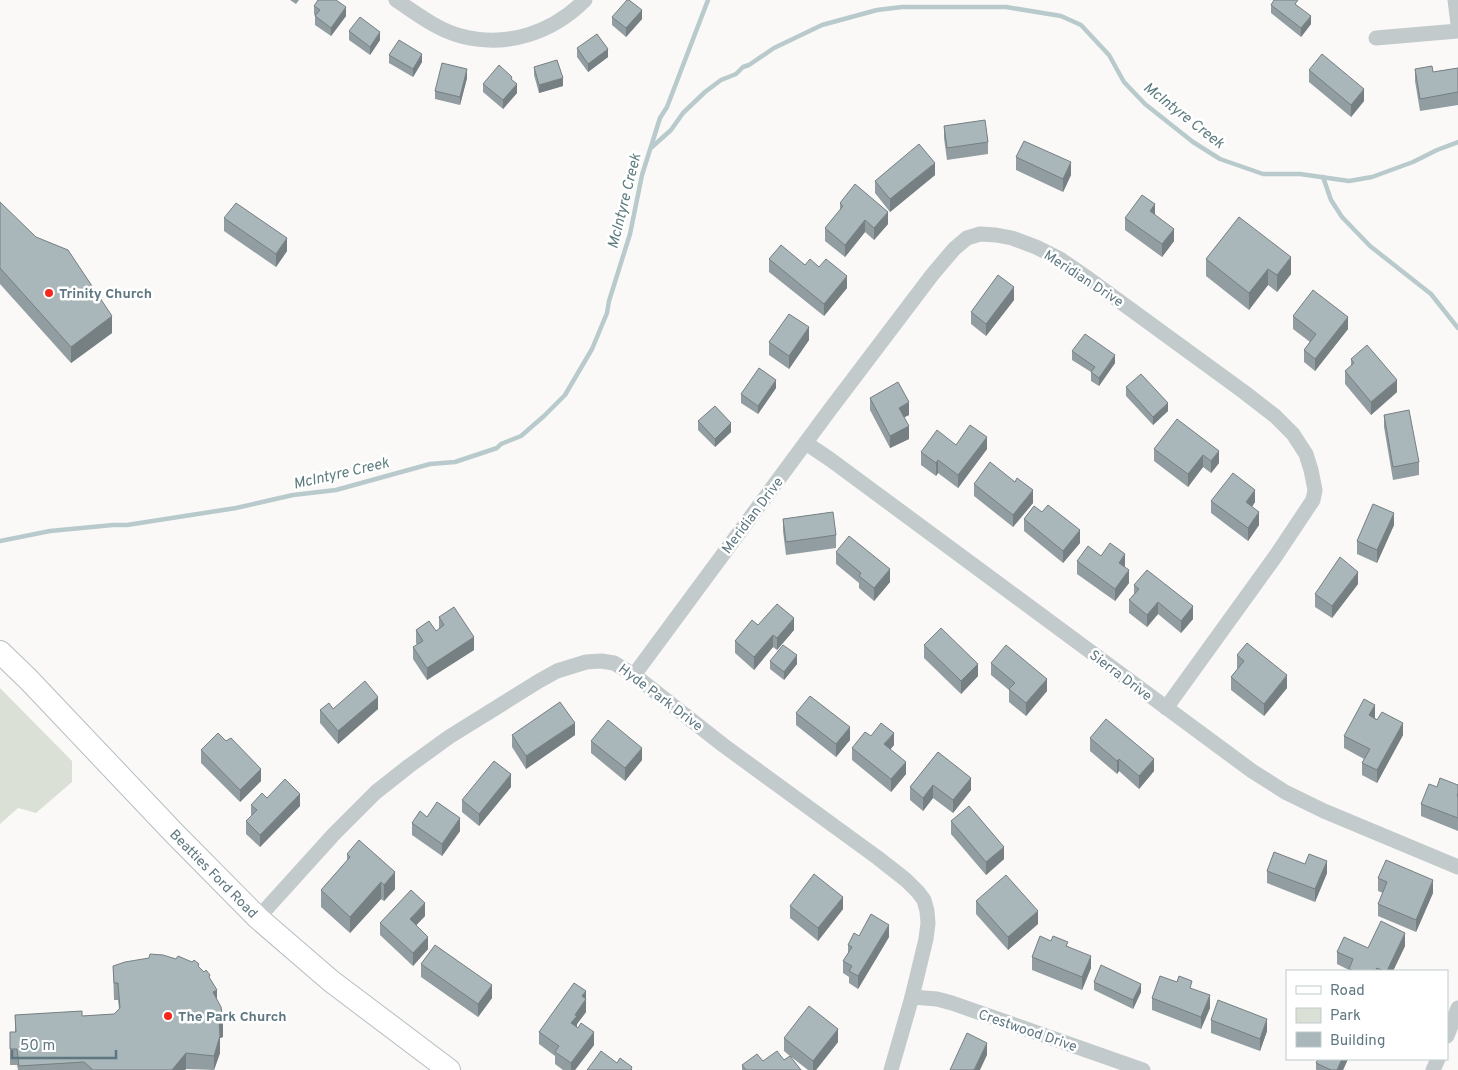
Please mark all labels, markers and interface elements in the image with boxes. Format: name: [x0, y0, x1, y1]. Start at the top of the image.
water label: McIntyre Creek: [1139, 79, 1228, 154]
water label: McIntyre Creek: [604, 151, 647, 251]
street label: Meridian Drive: [1040, 247, 1126, 311]
place label: Trinity Church: [59, 286, 152, 303]
marker: Trinity Church: [43, 287, 55, 299]
water label: McIntyre Creek: [292, 454, 391, 495]
street label: Meridian Drive: [719, 474, 787, 557]
street label: Sierra Drive: [1085, 647, 1155, 705]
street label: Hyde Park Drive: [615, 661, 706, 735]
street label: Beatties Ford Road: [165, 827, 260, 923]
legend: [1286, 970, 1448, 1060]
text: Road: [1330, 982, 1365, 1001]
street label: Crestwood Drive: [976, 1007, 1079, 1056]
text: Park: [1330, 1007, 1361, 1026]
place label: The Park Church: [178, 1009, 287, 1026]
marker: The Park Church: [162, 1010, 174, 1022]
scale bar: [12, 1028, 116, 1060]
text: Building: [1330, 1032, 1385, 1051]
text: 50 m: [20, 1037, 55, 1056]

